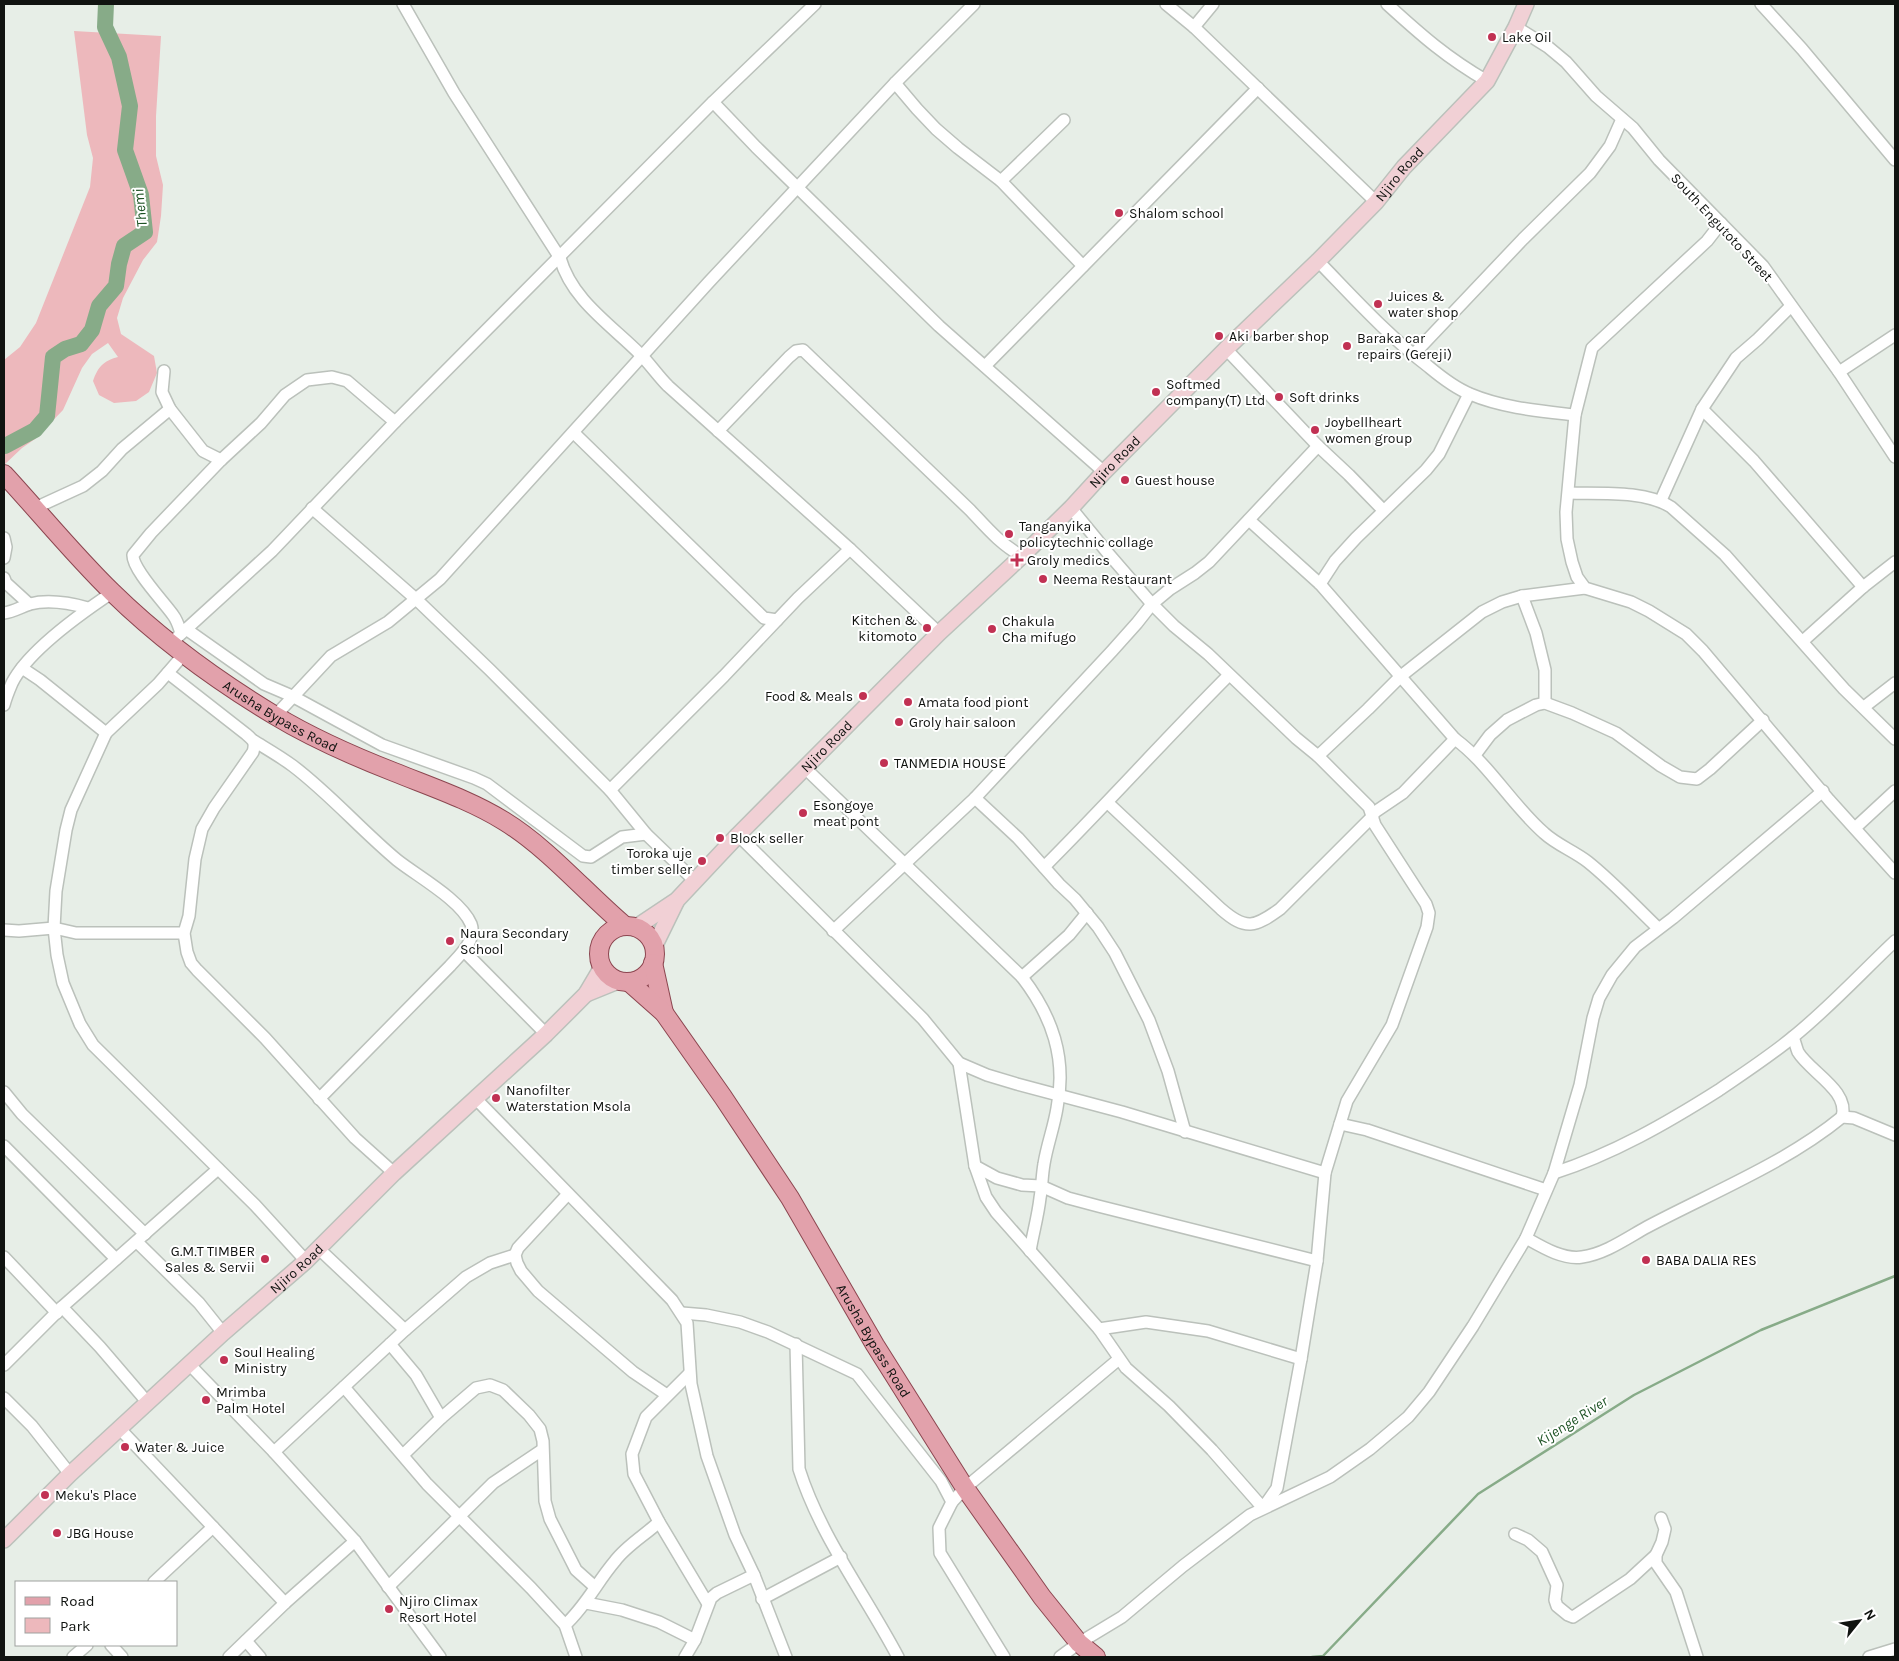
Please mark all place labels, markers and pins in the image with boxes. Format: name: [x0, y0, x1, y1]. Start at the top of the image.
place label: Lake Oil: [1502, 29, 1552, 46]
marker: Lake Oil: [1486, 31, 1498, 43]
place label: Shalom school: [1129, 205, 1224, 222]
marker: Shalom school: [1113, 207, 1125, 219]
place label: Juices & water shop: [1388, 288, 1458, 321]
marker: Juices & water shop: [1372, 298, 1384, 310]
place label: Aki barber shop: [1229, 328, 1329, 345]
marker: Aki barber shop: [1213, 330, 1225, 342]
place label: Baraka car repairs (Gereji): [1357, 330, 1452, 363]
marker: Baraka car repairs (Gereji): [1341, 340, 1353, 352]
place label: Softmed company(T) Ltd: [1166, 376, 1265, 409]
marker: Softmed company(T) Ltd: [1150, 386, 1162, 398]
place label: Soft drinks: [1289, 389, 1360, 406]
marker: Soft drinks: [1273, 391, 1285, 403]
place label: Joybellheart women group: [1325, 414, 1412, 447]
marker: Joybellheart women group: [1309, 424, 1321, 436]
place label: Guest house: [1135, 472, 1215, 489]
marker: Guest house: [1119, 474, 1131, 486]
place label: Tanganyika policytechnic collage: [1019, 518, 1153, 551]
marker: Tanganyika policytechnic collage: [1003, 528, 1015, 540]
place label: Groly medics: [1027, 552, 1110, 569]
marker: Groly medics: [1011, 554, 1023, 566]
place label: Neema Restaurant: [1053, 571, 1172, 588]
marker: Neema Restaurant: [1037, 573, 1049, 585]
place label: Kitchen & kitomoto: [852, 612, 917, 645]
place label: Chakula Cha mifugo: [1002, 613, 1076, 646]
marker: Kitchen & kitomoto: [921, 622, 933, 634]
marker: Chakula Cha mifugo: [986, 623, 998, 635]
place label: Food & Meals: [765, 688, 853, 705]
marker: Food & Meals: [857, 690, 869, 702]
place label: Amata food piont: [918, 694, 1029, 711]
marker: Amata food piont: [902, 696, 914, 708]
place label: Groly hair saloon: [909, 714, 1016, 731]
marker: Groly hair saloon: [893, 716, 905, 728]
place label: TANMEDIA HOUSE: [894, 755, 1006, 772]
marker: TANMEDIA HOUSE: [878, 757, 890, 769]
place label: Esongoye meat pont: [813, 797, 879, 830]
marker: Esongoye meat pont: [797, 807, 809, 819]
place label: Block seller: [730, 830, 804, 847]
marker: Block seller: [714, 832, 726, 844]
place label: Toroka uje timber seller: [611, 845, 693, 878]
marker: Toroka uje timber seller: [696, 855, 708, 867]
place label: Naura Secondary School: [460, 925, 569, 958]
marker: Naura Secondary School: [444, 935, 456, 947]
place label: Nanofilter Waterstation Msola: [506, 1082, 631, 1115]
marker: Nanofilter Waterstation Msola: [490, 1092, 502, 1104]
place label: G.M.T TIMBER Sales & Servii: [165, 1243, 255, 1276]
place label: BABA DALIA RES: [1656, 1252, 1757, 1269]
marker: G.M.T TIMBER Sales & Servii: [259, 1253, 271, 1265]
marker: BABA DALIA RES: [1640, 1254, 1652, 1266]
place label: Soul Healing Ministry: [234, 1344, 315, 1377]
marker: Soul Healing Ministry: [218, 1354, 230, 1366]
place label: Mrimba Palm Hotel: [216, 1384, 285, 1417]
marker: Mrimba Palm Hotel: [200, 1394, 212, 1406]
place label: Water & Juice: [135, 1439, 224, 1456]
marker: Water & Juice: [119, 1441, 131, 1453]
place label: Meku's Place: [55, 1487, 137, 1504]
marker: Meku's Place: [39, 1489, 51, 1501]
place label: JBG House: [67, 1525, 134, 1542]
marker: JBG House: [51, 1527, 63, 1539]
place label: Njiro Climax Resort Hotel: [399, 1593, 478, 1626]
marker: Njiro Climax Resort Hotel: [383, 1603, 395, 1615]

